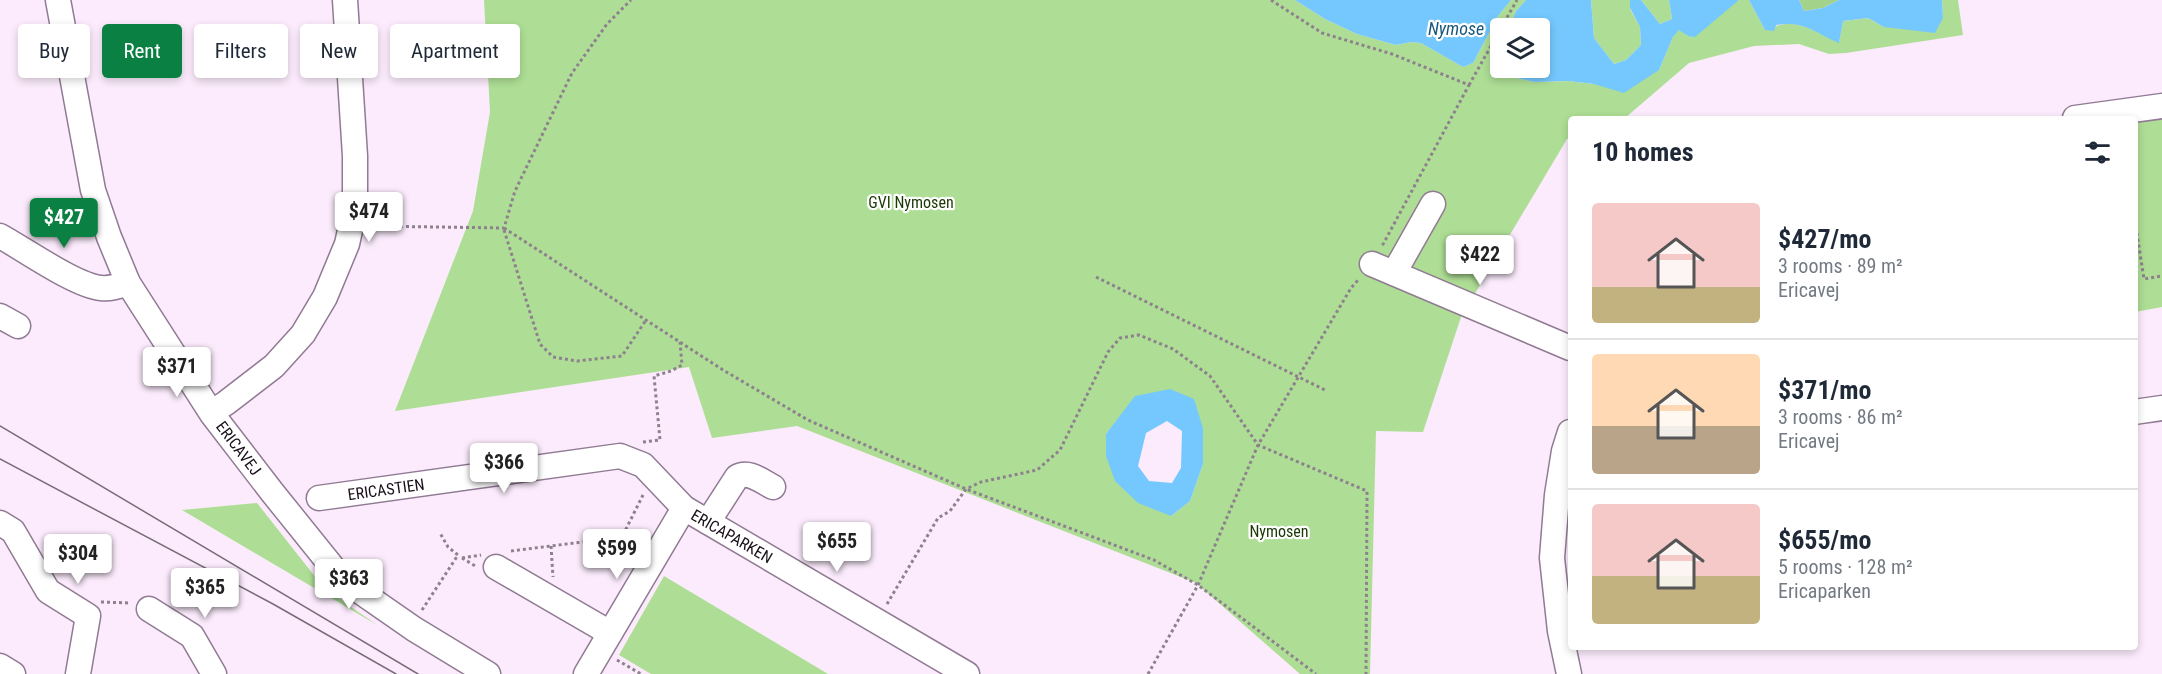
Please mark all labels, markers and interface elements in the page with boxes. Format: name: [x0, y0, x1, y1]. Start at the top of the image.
water label: Nymose: [1428, 18, 1484, 39]
map controls: [1490, 18, 1550, 78]
button: layers: [1490, 18, 1550, 78]
chip: Buy: [18, 24, 90, 78]
chip: Rent: [102, 24, 182, 78]
chip: Filters: [194, 24, 288, 78]
chip: New: [300, 24, 378, 78]
chip: Apartment: [390, 24, 520, 78]
icon: filters: [2081, 136, 2114, 169]
text: 10 homes: [1592, 137, 1694, 167]
pin: $474: [333, 192, 405, 243]
park label: GVI Nymosen: [868, 193, 954, 212]
pin: $427: [28, 198, 100, 249]
text: $474: [349, 199, 389, 223]
text: $427: [44, 205, 84, 229]
text: $427/mo: [1778, 224, 1871, 254]
icon: home: [1640, 227, 1712, 299]
pin: $422: [1444, 235, 1516, 286]
text: $422: [1460, 242, 1500, 266]
text: 3 rooms · 89 m²: [1778, 254, 1903, 278]
text: Ericavej: [1778, 278, 1840, 302]
pin: $371: [141, 347, 213, 398]
text: $371: [157, 354, 197, 378]
text: $371/mo: [1778, 375, 1871, 405]
icon: home: [1640, 378, 1712, 450]
text: 3 rooms · 86 m²: [1778, 405, 1903, 429]
street label: ERICAVEJ: [212, 418, 265, 479]
text: Ericavej: [1778, 429, 1840, 453]
pin: $366: [468, 443, 540, 494]
text: $366: [484, 450, 524, 474]
street label: ERICASTIEN: [347, 475, 426, 504]
street label: ERICAPARKEN: [688, 505, 776, 567]
pin: $655: [801, 522, 873, 573]
park label: Nymosen: [1249, 522, 1309, 541]
text: $655/mo: [1778, 525, 1871, 555]
icon: home: [1640, 528, 1712, 600]
pin: $599: [581, 529, 653, 580]
text: $655: [817, 529, 857, 553]
pin: $304: [42, 534, 114, 585]
text: $599: [597, 536, 637, 560]
text: $304: [58, 541, 98, 565]
text: 5 rooms · 128 m²: [1778, 555, 1913, 579]
pin: $363: [313, 559, 385, 610]
text: $363: [329, 566, 369, 590]
pin: $365: [169, 568, 241, 619]
text: $365: [185, 575, 225, 599]
text: Ericaparken: [1778, 579, 1871, 603]

